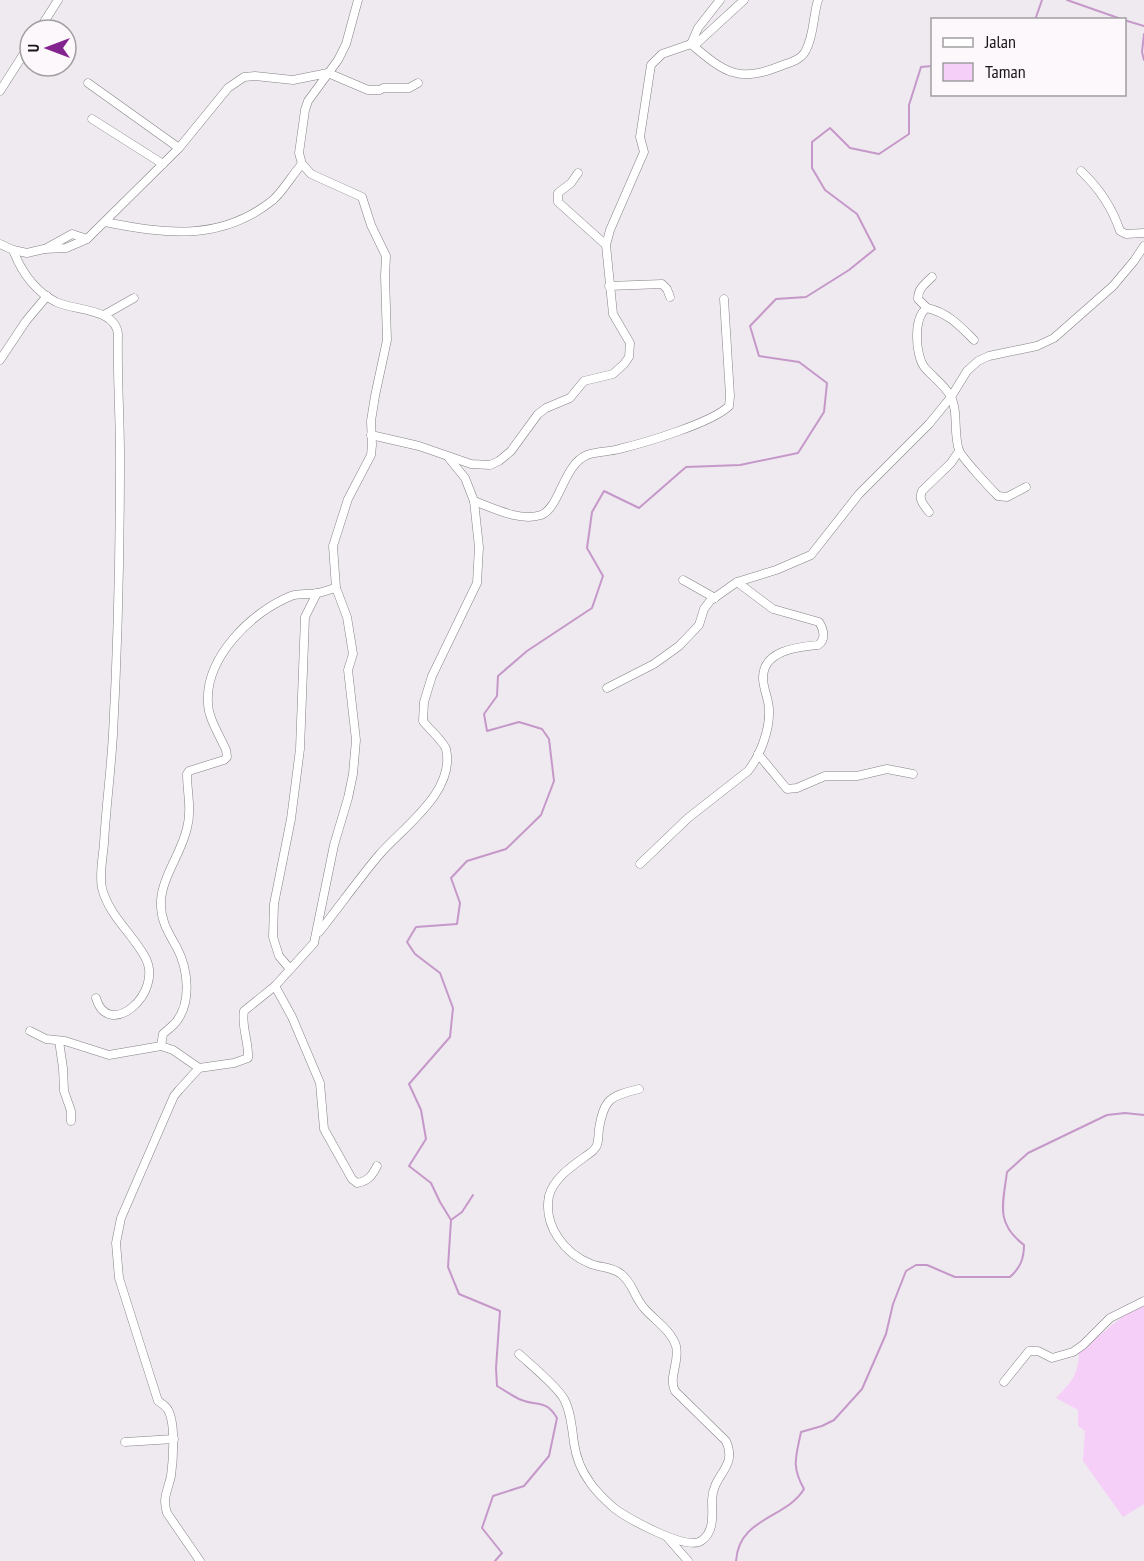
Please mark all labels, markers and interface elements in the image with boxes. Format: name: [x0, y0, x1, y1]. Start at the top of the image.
north arrow: [18, 18, 78, 78]
legend: [931, 18, 1126, 96]
text: Jalan: [984, 30, 1016, 53]
text: U: [23, 44, 43, 52]
text: Taman: [985, 60, 1026, 83]

